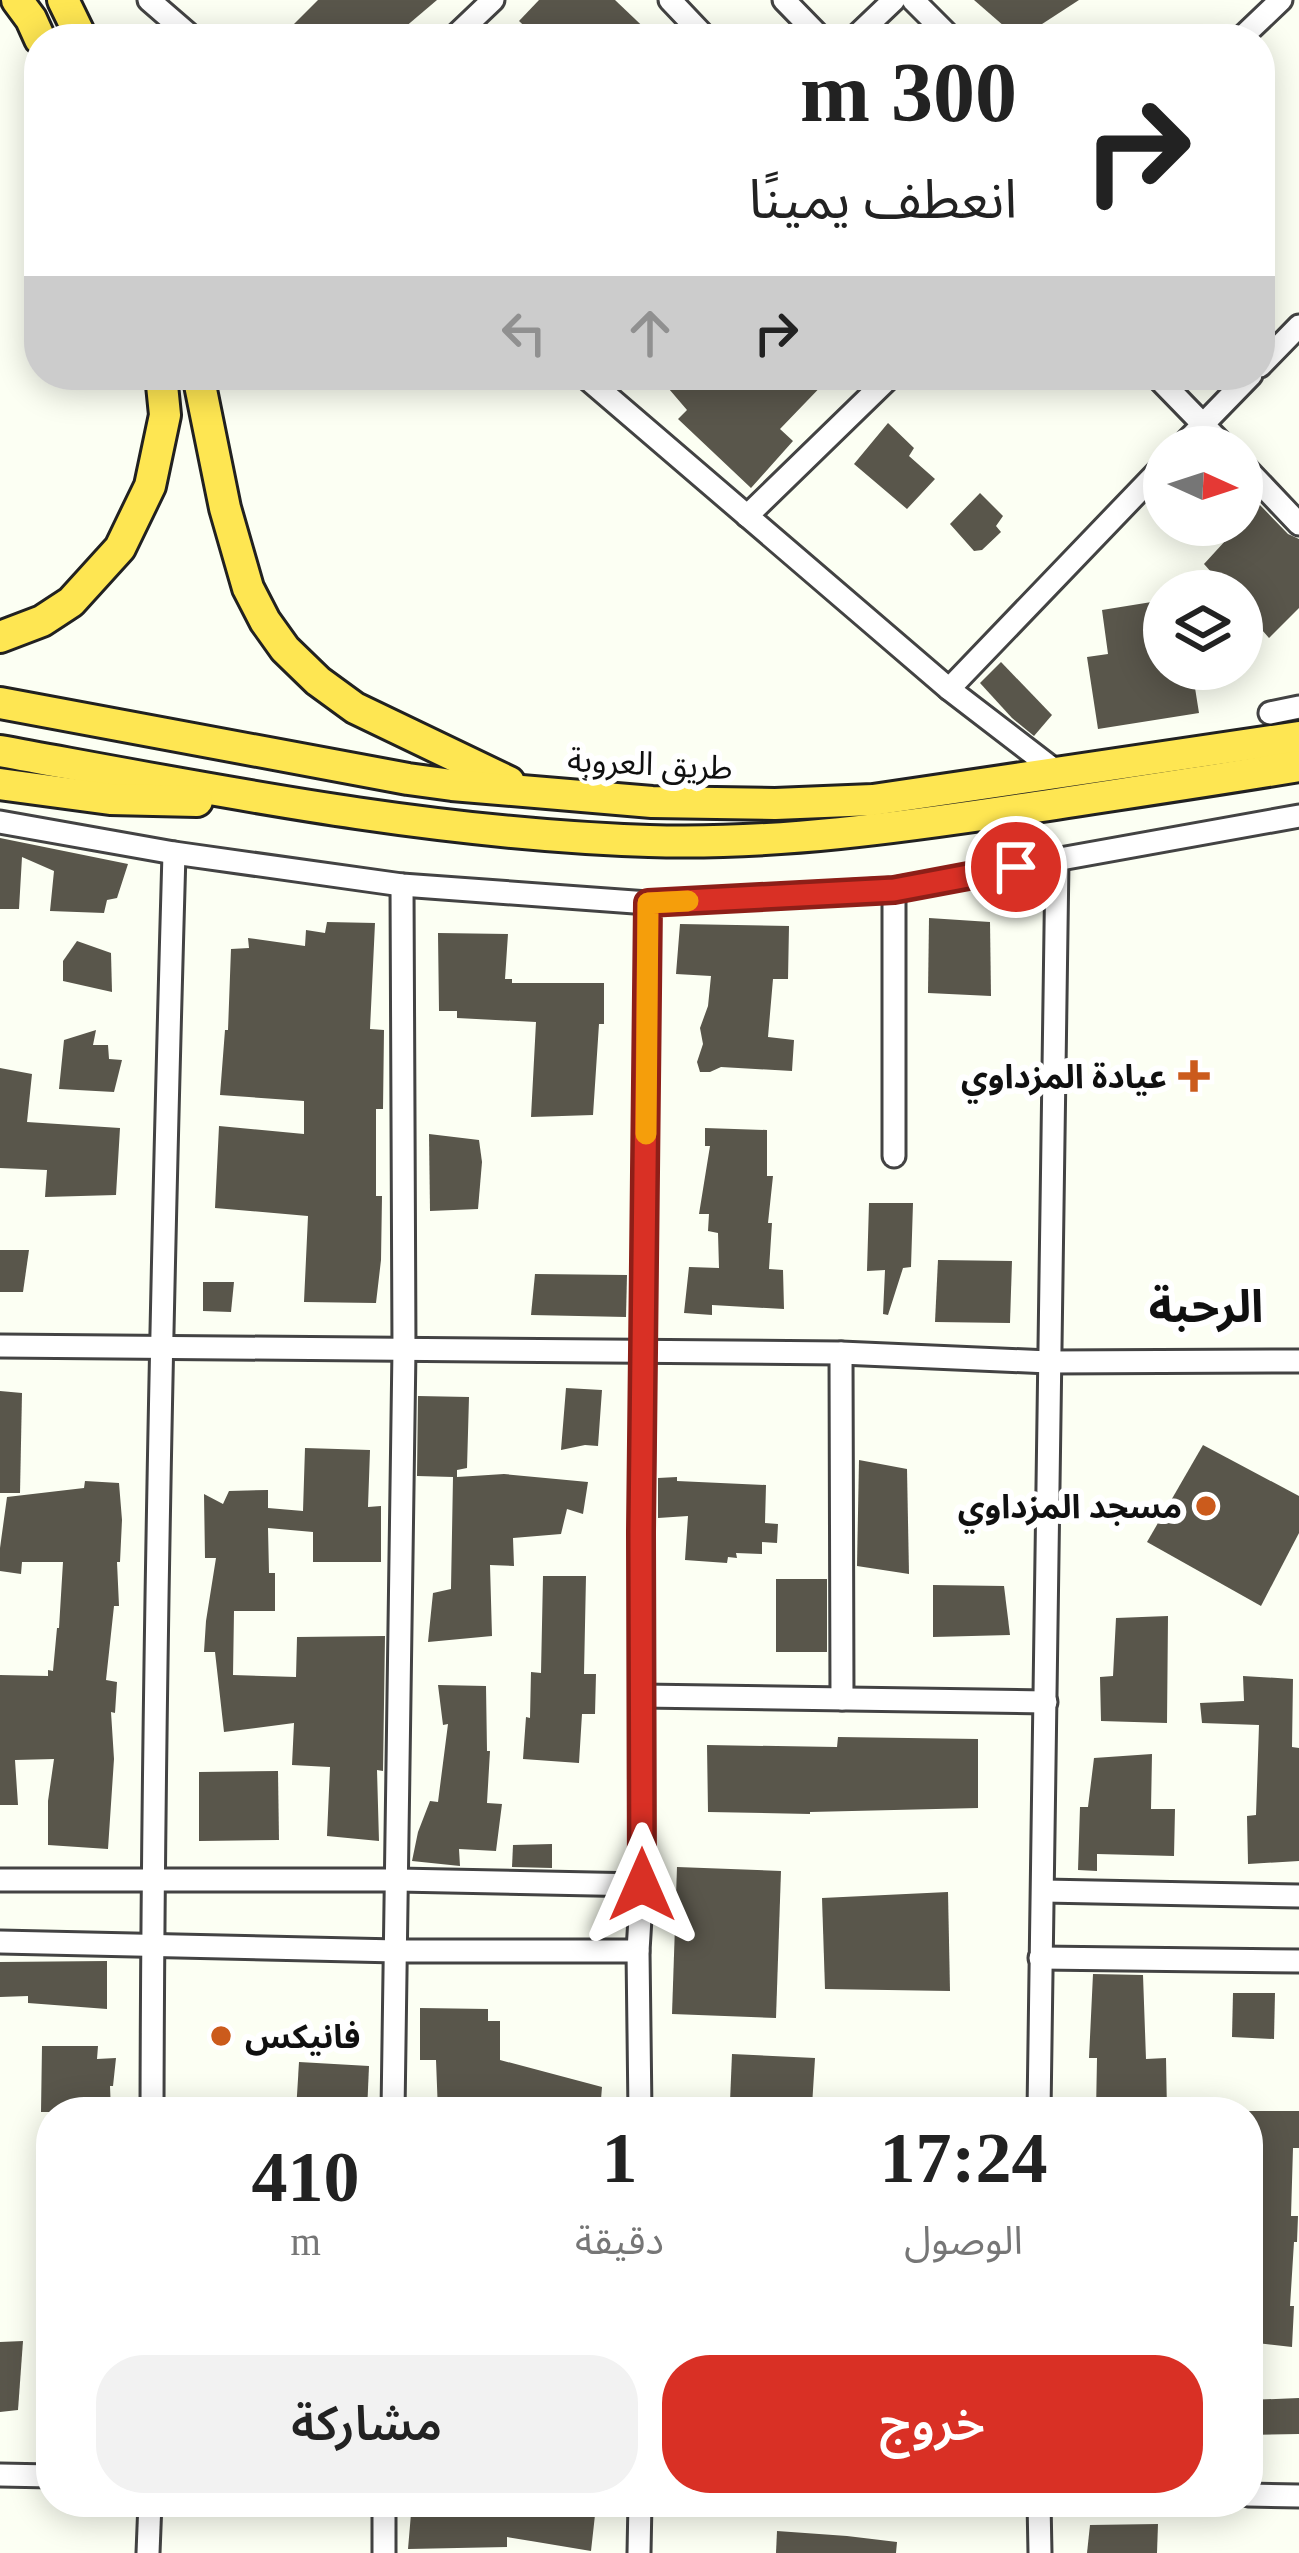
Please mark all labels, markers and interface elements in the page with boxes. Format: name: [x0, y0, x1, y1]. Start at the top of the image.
text: 300 m: [800, 46, 1017, 139]
icon: right: [1059, 72, 1215, 228]
text: انعطف يمينًا: [749, 170, 1017, 230]
icon: left: [491, 300, 557, 366]
icon: ahead: [617, 300, 683, 366]
icon: right: [743, 300, 809, 366]
north arrow: [1143, 426, 1263, 546]
map controls: [1143, 426, 1263, 690]
button: layers: [1143, 570, 1263, 690]
street label: طريق العروبة: [566, 742, 734, 788]
pin: [965, 816, 1067, 918]
icon: arrive: [983, 834, 1049, 900]
place label: عيادة المزداوي: [961, 1059, 1167, 1104]
marker: عيادة المزداوي: [1178, 1060, 1210, 1092]
district label: الرحبة: [1149, 1282, 1263, 1333]
place label: مسجد المزداوي: [958, 1489, 1182, 1534]
marker: مسجد المزداوي: [1193, 1493, 1219, 1519]
position arrow: [579, 1822, 705, 1948]
place label: فانيكس: [245, 2019, 360, 2056]
marker: فانيكس: [208, 2023, 234, 2049]
text: 1: [602, 2118, 638, 2198]
text: 17:24: [879, 2118, 1047, 2198]
text: 410: [252, 2137, 360, 2217]
text: دقيقة: [575, 2219, 664, 2262]
text: الوصول: [904, 2219, 1023, 2262]
text: m: [290, 2220, 321, 2263]
button: مشاركة: [96, 2355, 638, 2493]
button: خروج: [662, 2355, 1203, 2493]

